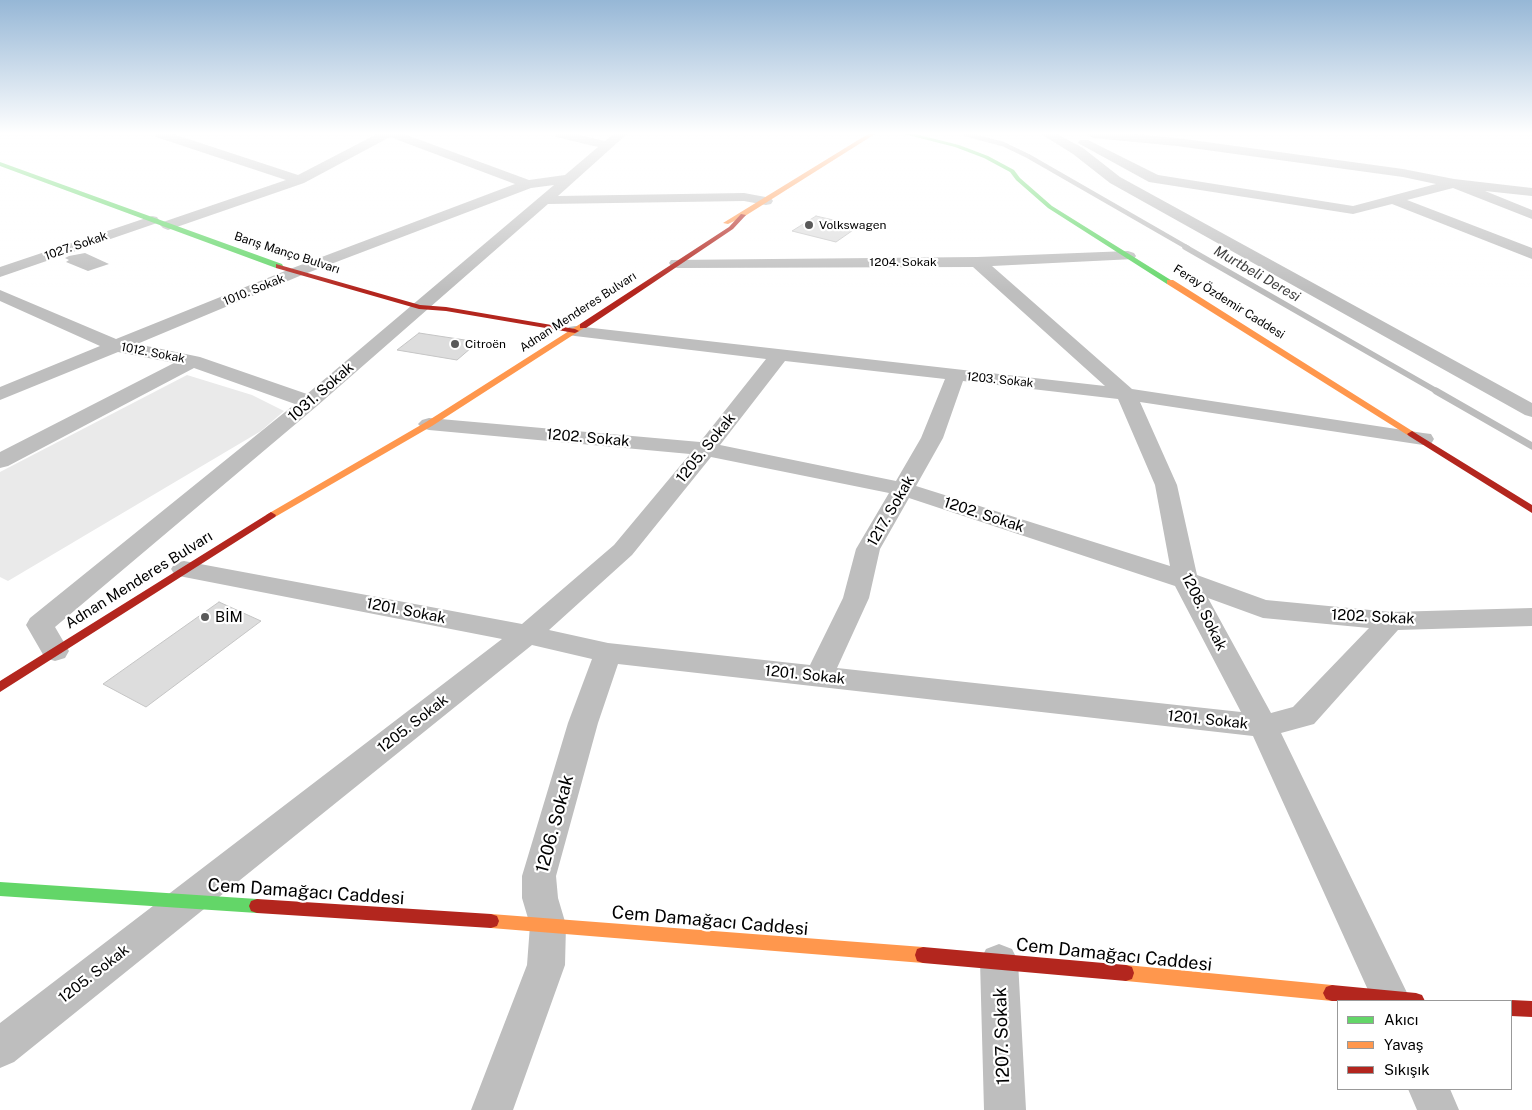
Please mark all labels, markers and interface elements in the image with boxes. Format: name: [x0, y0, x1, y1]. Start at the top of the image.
place label: Volkswagen: [819, 218, 886, 232]
marker: Volkswagen: [803, 219, 815, 231]
street label: 1027. Sokak: [43, 229, 109, 263]
street label: Barış Manço Bulvarı: [232, 229, 342, 277]
water label: Murtbeli Deresi: [1211, 242, 1303, 306]
street label: 1204. Sokak: [869, 255, 937, 269]
street label: Feray Özdemir Caddesi: [1171, 262, 1287, 342]
street label: Adnan Menderes Bulvarı: [517, 269, 639, 355]
street label: 1010. Sokak: [221, 271, 287, 309]
place label: Citroën: [465, 337, 506, 351]
marker: Citroën: [449, 338, 461, 350]
street label: 1012. Sokak: [120, 340, 186, 366]
street label: 1031. Sokak: [284, 359, 358, 425]
street label: 1203. Sokak: [966, 369, 1034, 391]
street label: 1205. Sokak: [672, 410, 740, 486]
street label: 1202. Sokak: [546, 425, 630, 451]
street label: 1217. Sokak: [863, 472, 919, 550]
street label: 1202. Sokak: [941, 494, 1027, 536]
street label: Adnan Menderes Bulvarı: [62, 527, 216, 633]
street label: 1208. Sokak: [1177, 570, 1231, 654]
street label: 1201. Sokak: [365, 594, 447, 628]
street label: 1202. Sokak: [1331, 606, 1415, 628]
place label: BİM: [215, 608, 243, 626]
marker: BİM: [199, 611, 211, 623]
street label: 1201. Sokak: [764, 662, 846, 688]
street label: 1205. Sokak: [374, 691, 452, 757]
street label: 1201. Sokak: [1167, 707, 1249, 733]
street label: 1206. Sokak: [532, 773, 578, 875]
street label: Cem Damağacı Caddesi: [207, 874, 405, 910]
street label: Cem Damağacı Caddesi: [611, 902, 809, 940]
street label: Cem Damağacı Caddesi: [1015, 934, 1213, 976]
street label: 1205. Sokak: [55, 941, 133, 1007]
street label: 1207. Sokak: [989, 987, 1015, 1085]
legend: [1337, 1000, 1512, 1090]
text: Akıcı: [1384, 1011, 1418, 1028]
text: Yavaş: [1384, 1036, 1423, 1053]
text: Sıkışık: [1384, 1061, 1430, 1078]

